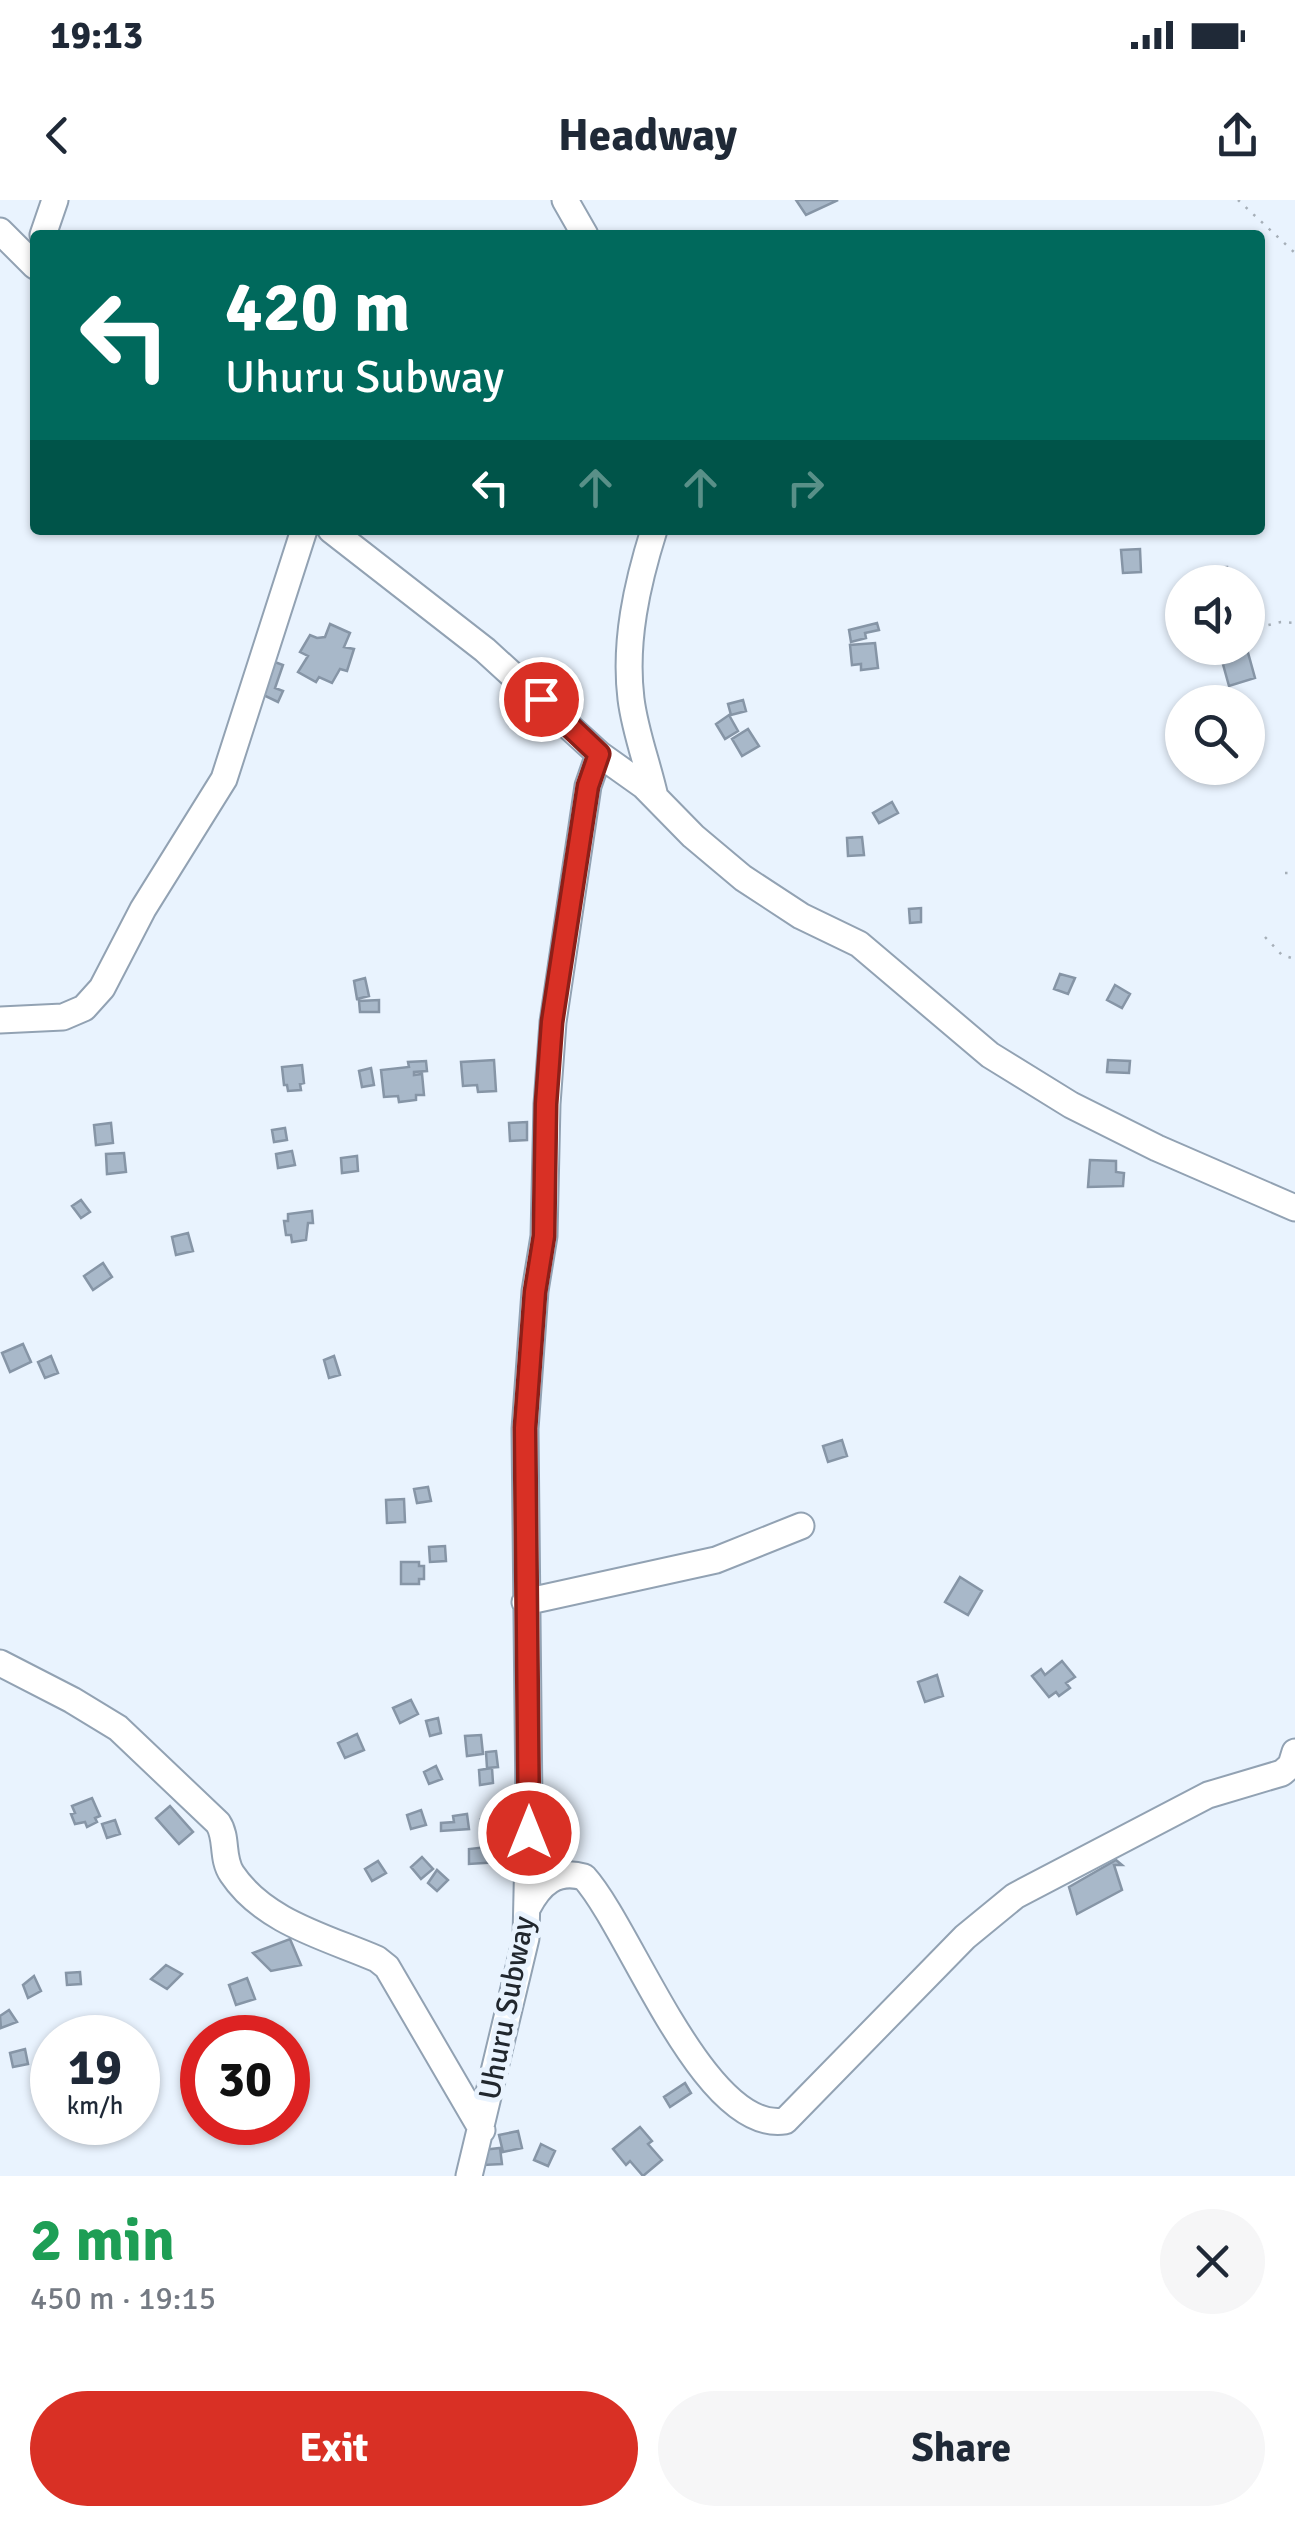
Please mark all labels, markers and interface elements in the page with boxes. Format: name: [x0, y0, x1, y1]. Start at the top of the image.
text: 19:13: [50, 12, 143, 59]
icon: back: [30, 108, 85, 163]
text: Headway: [558, 108, 737, 163]
icon: share: [1210, 108, 1265, 163]
text: 420 m: [225, 264, 410, 350]
icon: left: [60, 270, 190, 400]
text: Uhuru Subway: [225, 350, 504, 405]
icon: left: [463, 460, 518, 515]
icon: ahead: [568, 460, 623, 515]
icon: ahead: [673, 460, 728, 515]
icon: right: [778, 460, 833, 515]
map controls: [1165, 565, 1265, 785]
button: sound: [1165, 565, 1265, 665]
pin: [499, 657, 584, 742]
icon: arrive: [514, 672, 569, 727]
button: search: [1165, 685, 1265, 785]
position arrow: [477, 1781, 581, 1885]
street label: Uhuru Subway: [471, 1913, 543, 2103]
speed limit sign: 30: [180, 2015, 310, 2145]
text: 19: [68, 2037, 122, 2099]
text: km/h: [67, 2090, 123, 2121]
text: 2 min: [30, 2204, 175, 2278]
button: close: [1160, 2209, 1265, 2314]
text: 450 m · 19:15: [30, 2279, 216, 2318]
button: Exit: [30, 2391, 638, 2506]
button: Share: [658, 2391, 1265, 2506]

